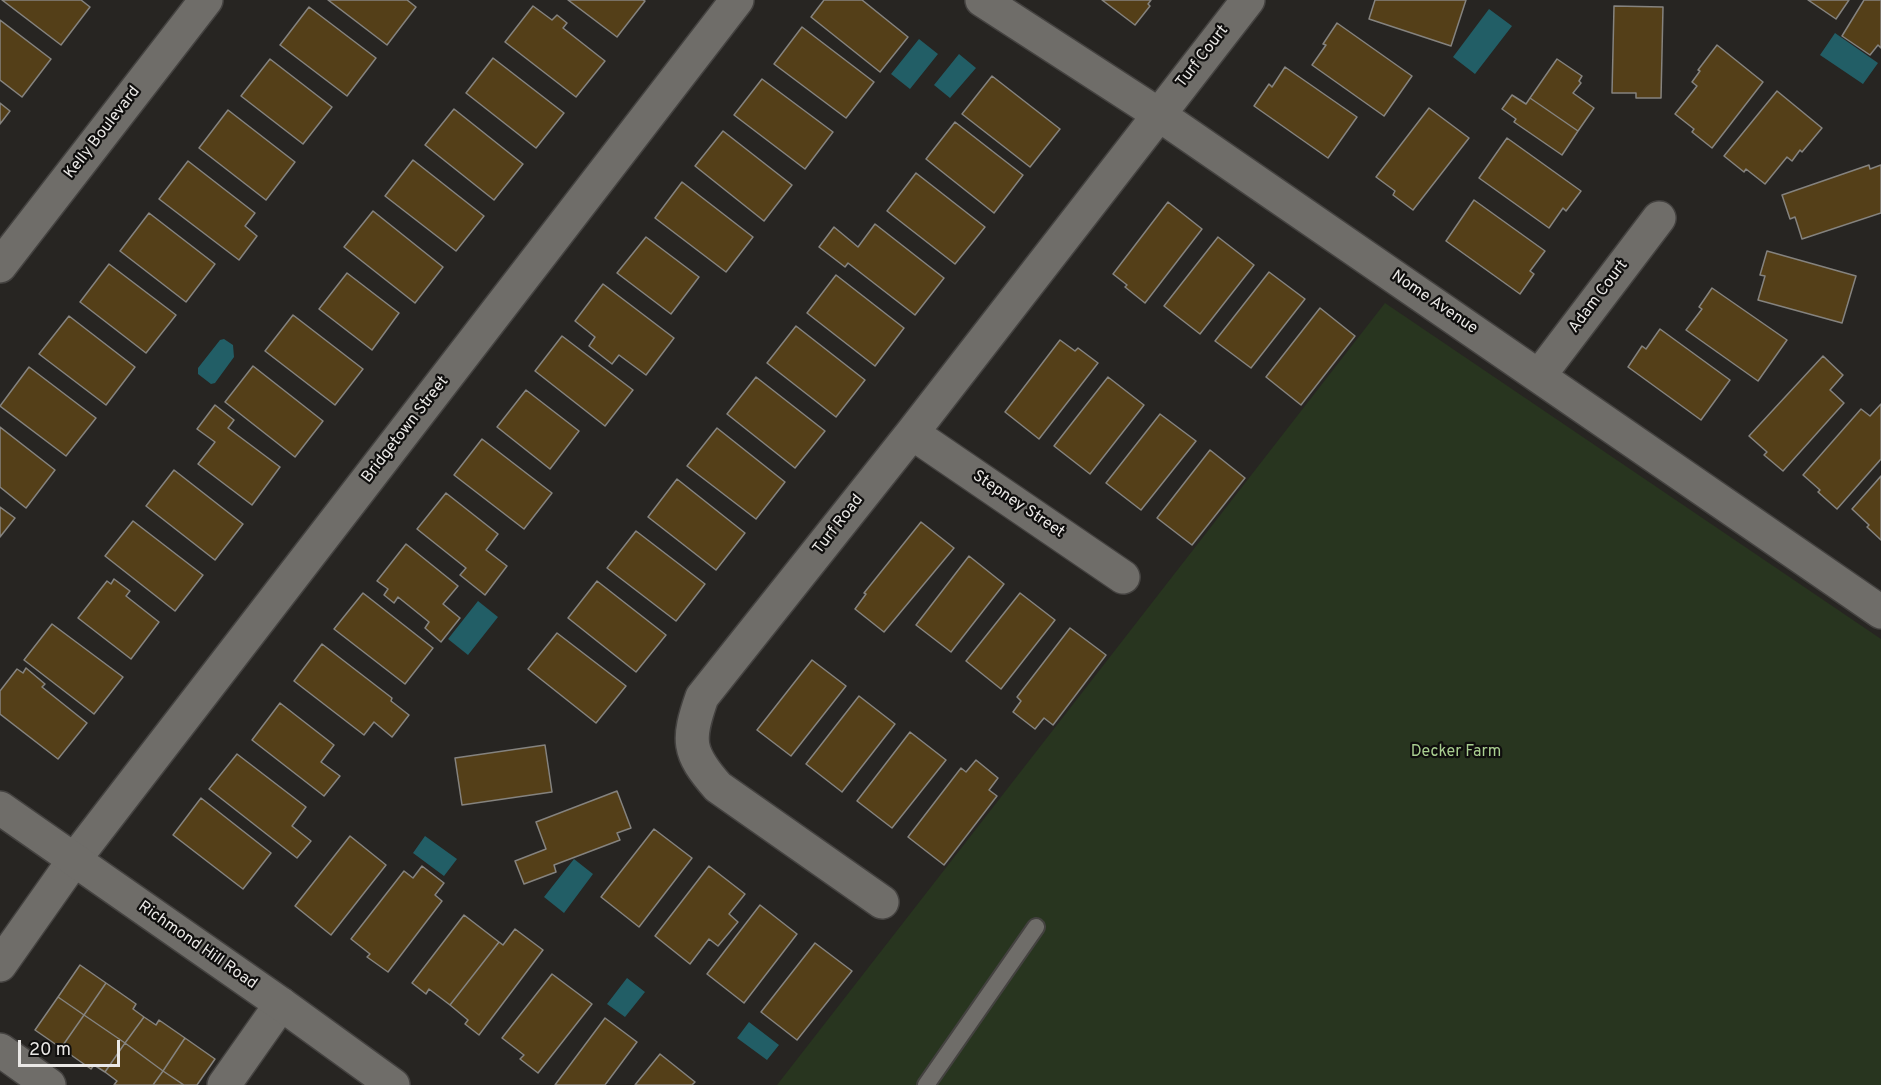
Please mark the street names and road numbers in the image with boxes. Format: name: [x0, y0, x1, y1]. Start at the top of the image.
street label: Turf Court: [1173, 22, 1233, 92]
street label: Kelly Boulevard: [61, 83, 145, 183]
street label: Adam Court: [1565, 257, 1633, 337]
street label: Nome Avenue: [1387, 267, 1481, 339]
street label: Bridgetown Street: [358, 373, 454, 487]
street label: Stepney Street: [968, 467, 1068, 543]
street label: Turf Road: [810, 491, 868, 559]
street label: Richmond Hill Road: [134, 898, 260, 994]

